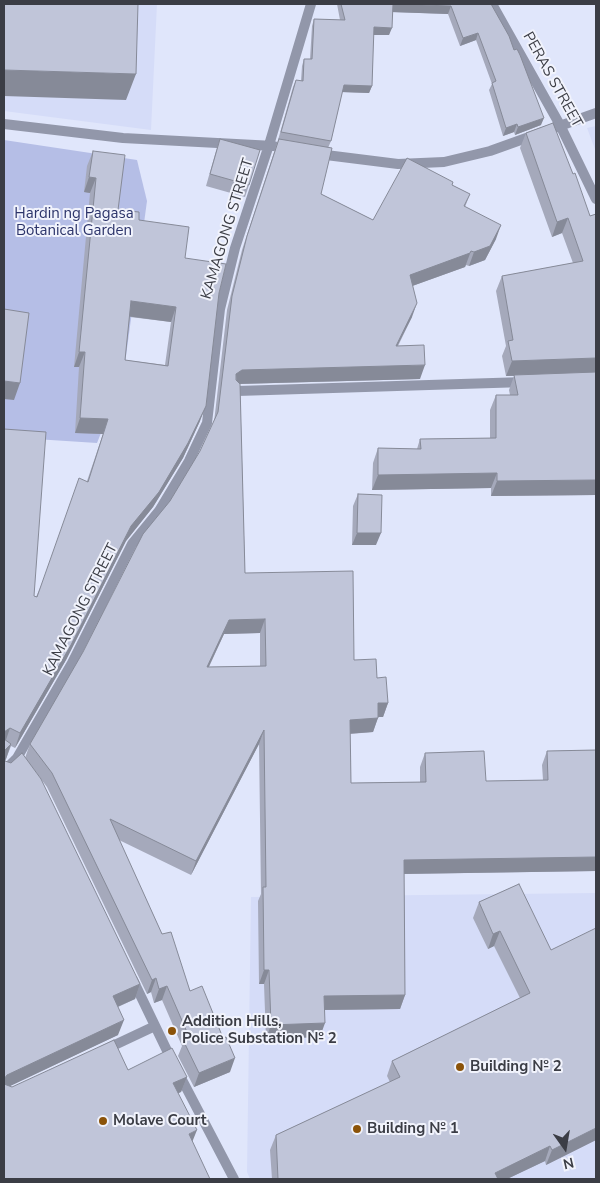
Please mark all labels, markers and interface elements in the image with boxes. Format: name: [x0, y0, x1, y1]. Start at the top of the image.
street label: PERAS STREET: [518, 29, 586, 131]
street label: KAMAGONG STREET: [198, 157, 258, 301]
park label: Hardin ng Pagasa Botanical Garden: [14, 205, 134, 240]
street label: KAMAGONG STREET: [40, 541, 122, 679]
place label: Addition Hills, Police Substation № 2: [182, 1013, 337, 1048]
marker: Addition Hills, Police Substation № 2: [166, 1025, 178, 1037]
place label: Building № 2: [470, 1058, 562, 1076]
marker: Building № 2: [454, 1061, 466, 1073]
place label: Molave Court: [113, 1112, 207, 1130]
marker: Molave Court: [97, 1115, 109, 1127]
place label: Building № 1: [367, 1120, 459, 1138]
marker: Building № 1: [351, 1123, 363, 1135]
north arrow: [540, 1123, 590, 1173]
text: N: [561, 1153, 576, 1174]

